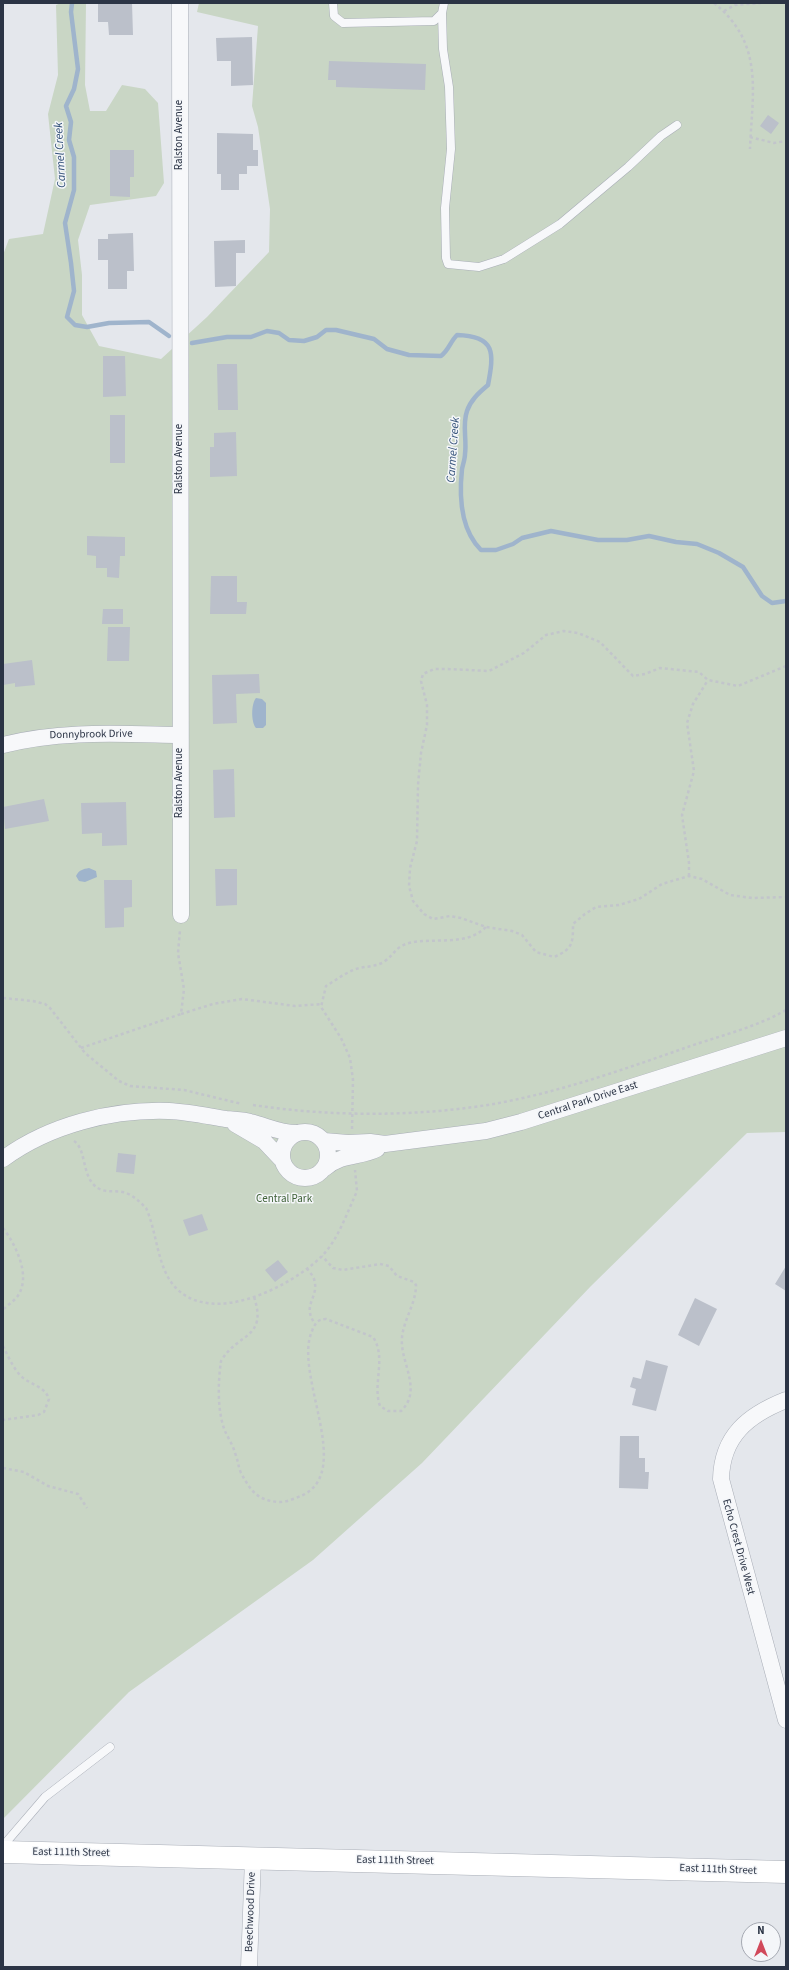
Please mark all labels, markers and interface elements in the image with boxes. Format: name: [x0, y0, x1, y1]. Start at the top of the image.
street label: Ralston Avenue: [173, 100, 187, 170]
water label: Carmel Creek: [52, 122, 70, 188]
water label: Carmel Creek: [445, 417, 463, 483]
street label: Ralston Avenue: [173, 424, 187, 494]
street label: Donnybrook Drive: [49, 728, 133, 742]
street label: Ralston Avenue: [173, 748, 187, 818]
street label: Central Park Drive East: [537, 1079, 639, 1123]
park label: Central Park: [256, 1193, 312, 1207]
street label: Echo Crest Drive West: [719, 1498, 757, 1596]
street label: East 111th Street: [32, 1846, 110, 1860]
street label: East 111th Street: [356, 1854, 434, 1868]
street label: East 111th Street: [679, 1862, 757, 1878]
street label: Beechwood Drive: [243, 1872, 259, 1952]
north arrow: [741, 1922, 781, 1962]
text: N: [757, 1923, 765, 1938]

